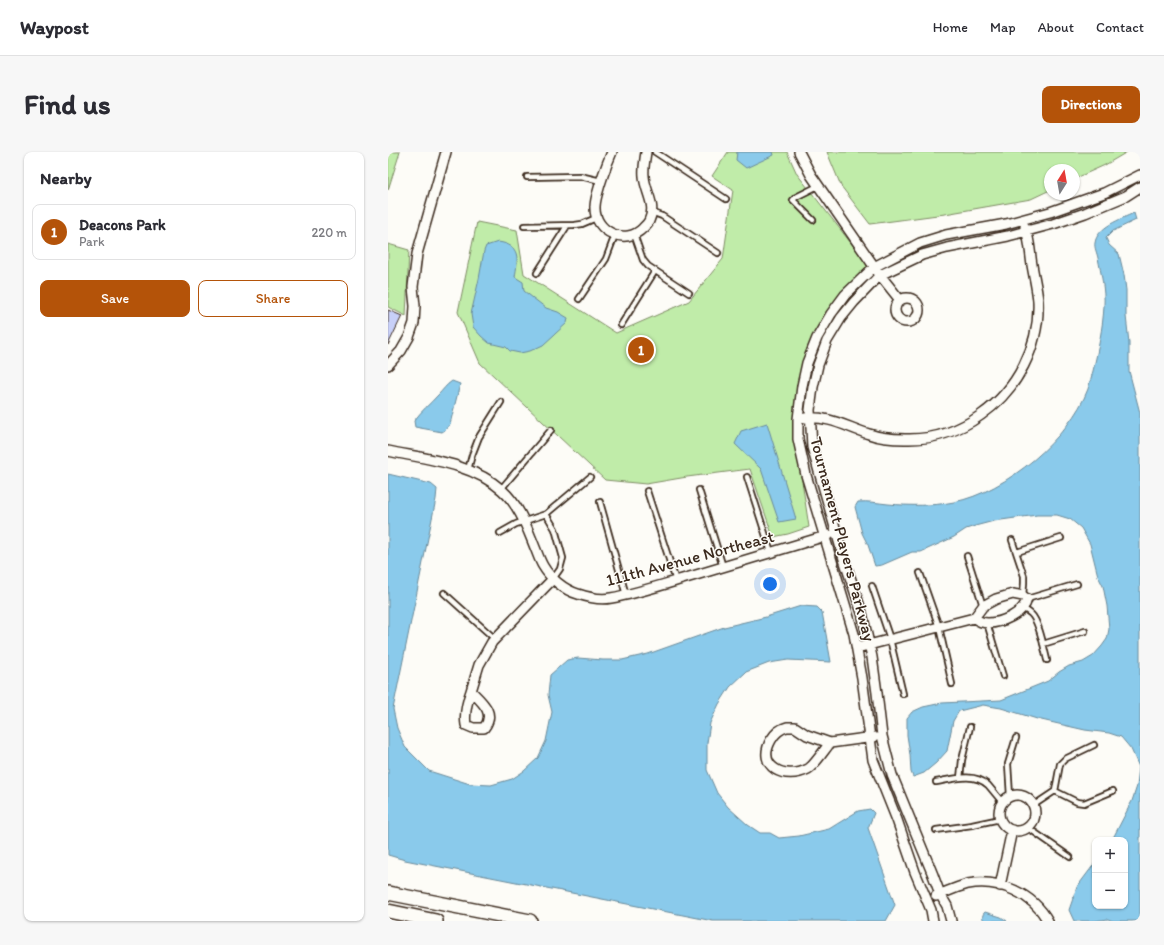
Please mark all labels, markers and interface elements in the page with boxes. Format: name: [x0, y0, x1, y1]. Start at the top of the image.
text: Waypost: [20, 16, 89, 39]
text: Home: [933, 19, 968, 36]
text: Map: [990, 19, 1016, 36]
text: About: [1038, 19, 1074, 36]
text: Contact: [1096, 19, 1144, 36]
button: Directions: [1042, 86, 1140, 123]
text: Find us: [24, 87, 111, 121]
north arrow: [1044, 164, 1080, 200]
text: Nearby: [40, 168, 92, 188]
text: Deacons Park: [79, 216, 166, 234]
text: 1: [51, 225, 57, 240]
text: 220 m: [311, 225, 347, 240]
text: Park: [79, 234, 105, 249]
button: Save: [40, 280, 190, 317]
button: Share: [198, 280, 348, 317]
pin: 1: [628, 335, 654, 365]
street label: Tournament Players Parkway: [806, 435, 880, 643]
street label: 111th Avenue Northeast: [604, 526, 776, 590]
your location: [760, 574, 780, 594]
map controls: [1092, 837, 1128, 909]
button: +: [1092, 837, 1128, 873]
button: −: [1092, 873, 1128, 909]

